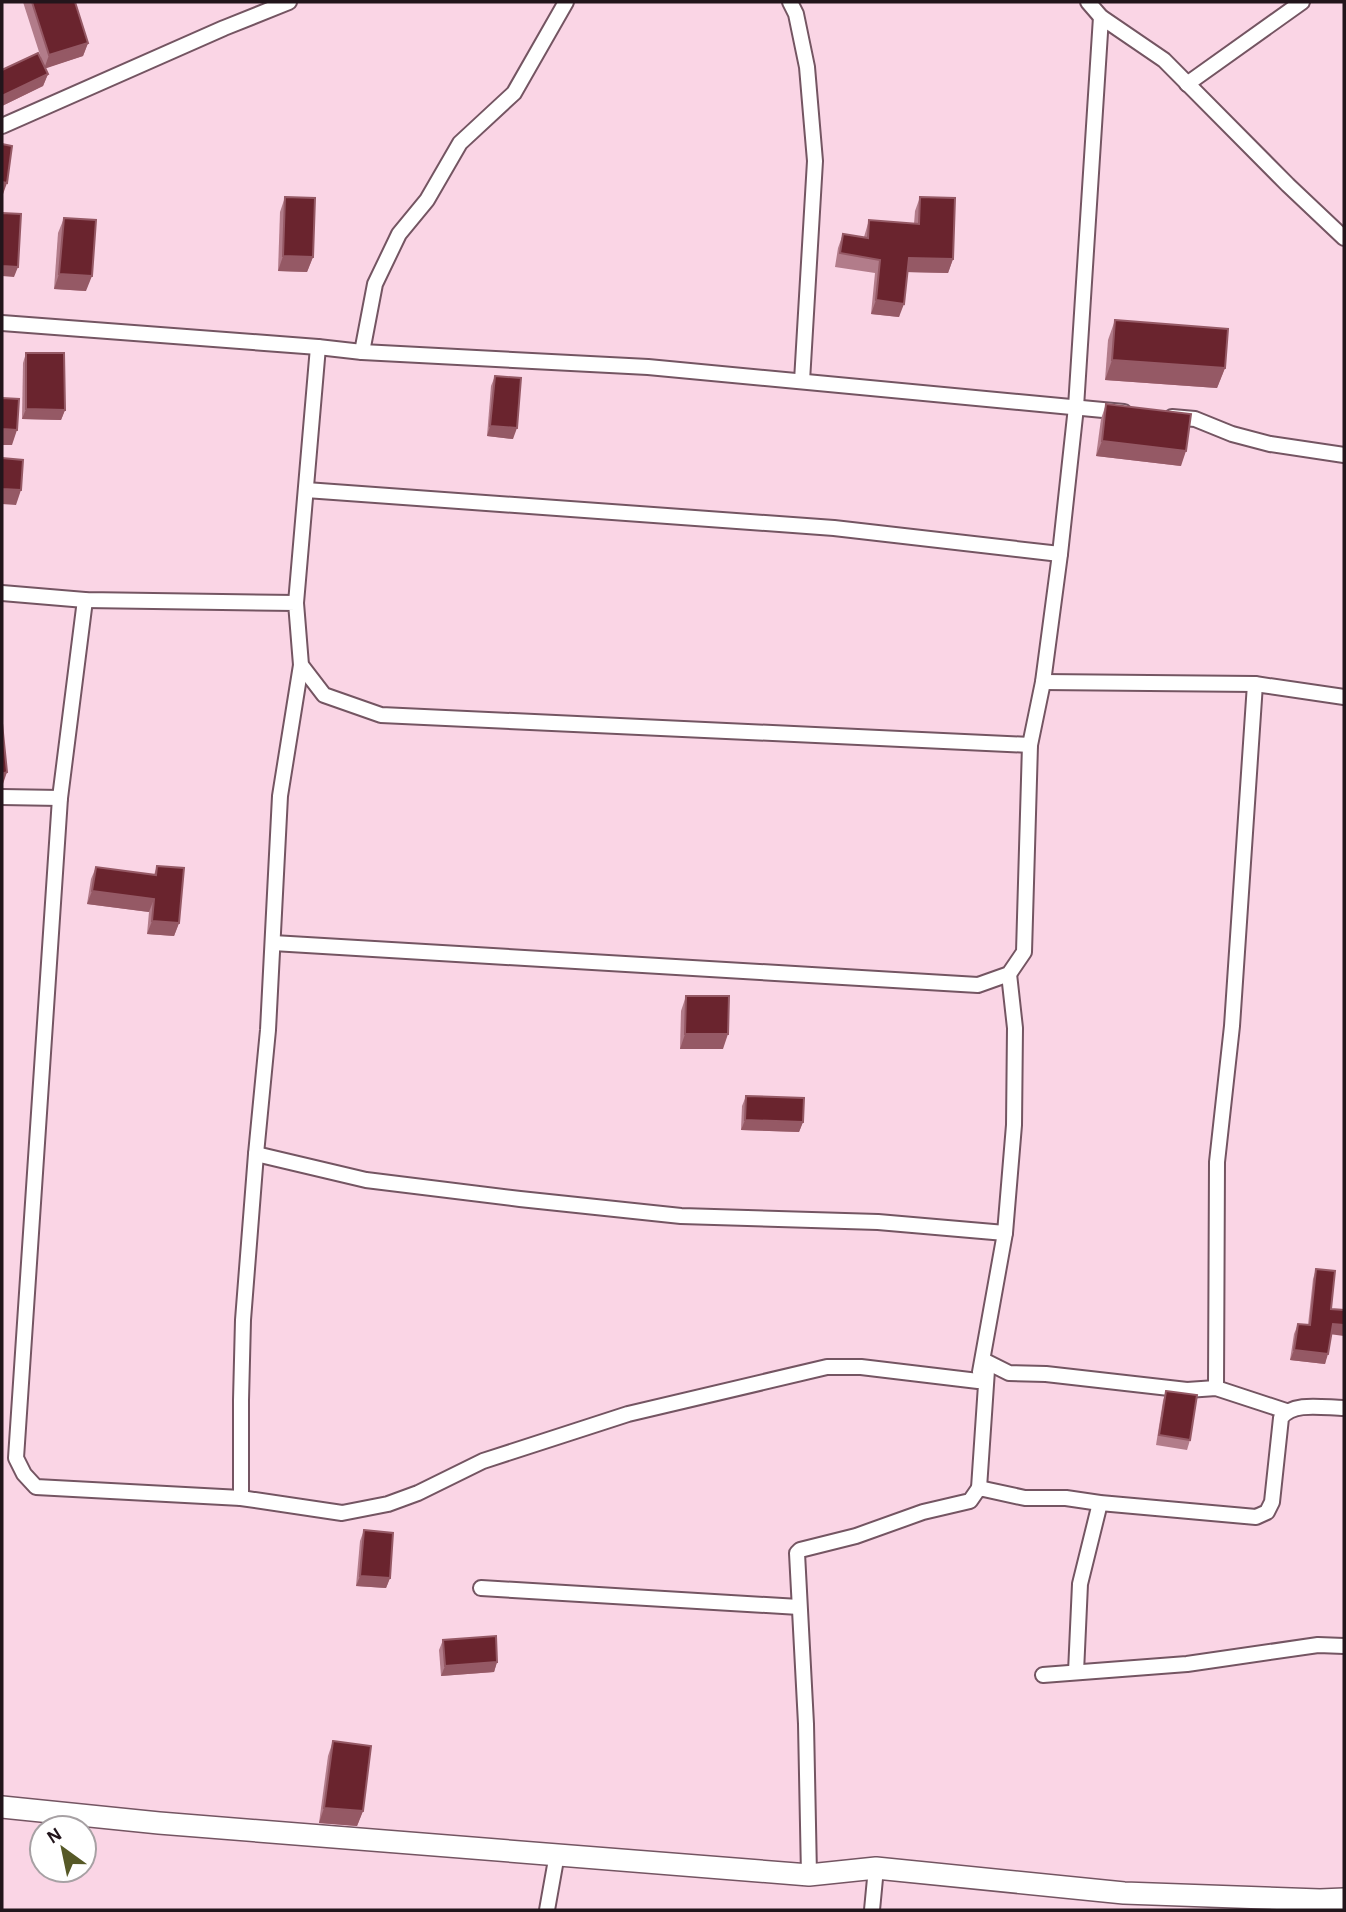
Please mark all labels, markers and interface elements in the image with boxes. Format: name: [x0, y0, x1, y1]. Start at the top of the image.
north arrow: [28, 1814, 98, 1884]
text: N: [44, 1824, 65, 1848]

